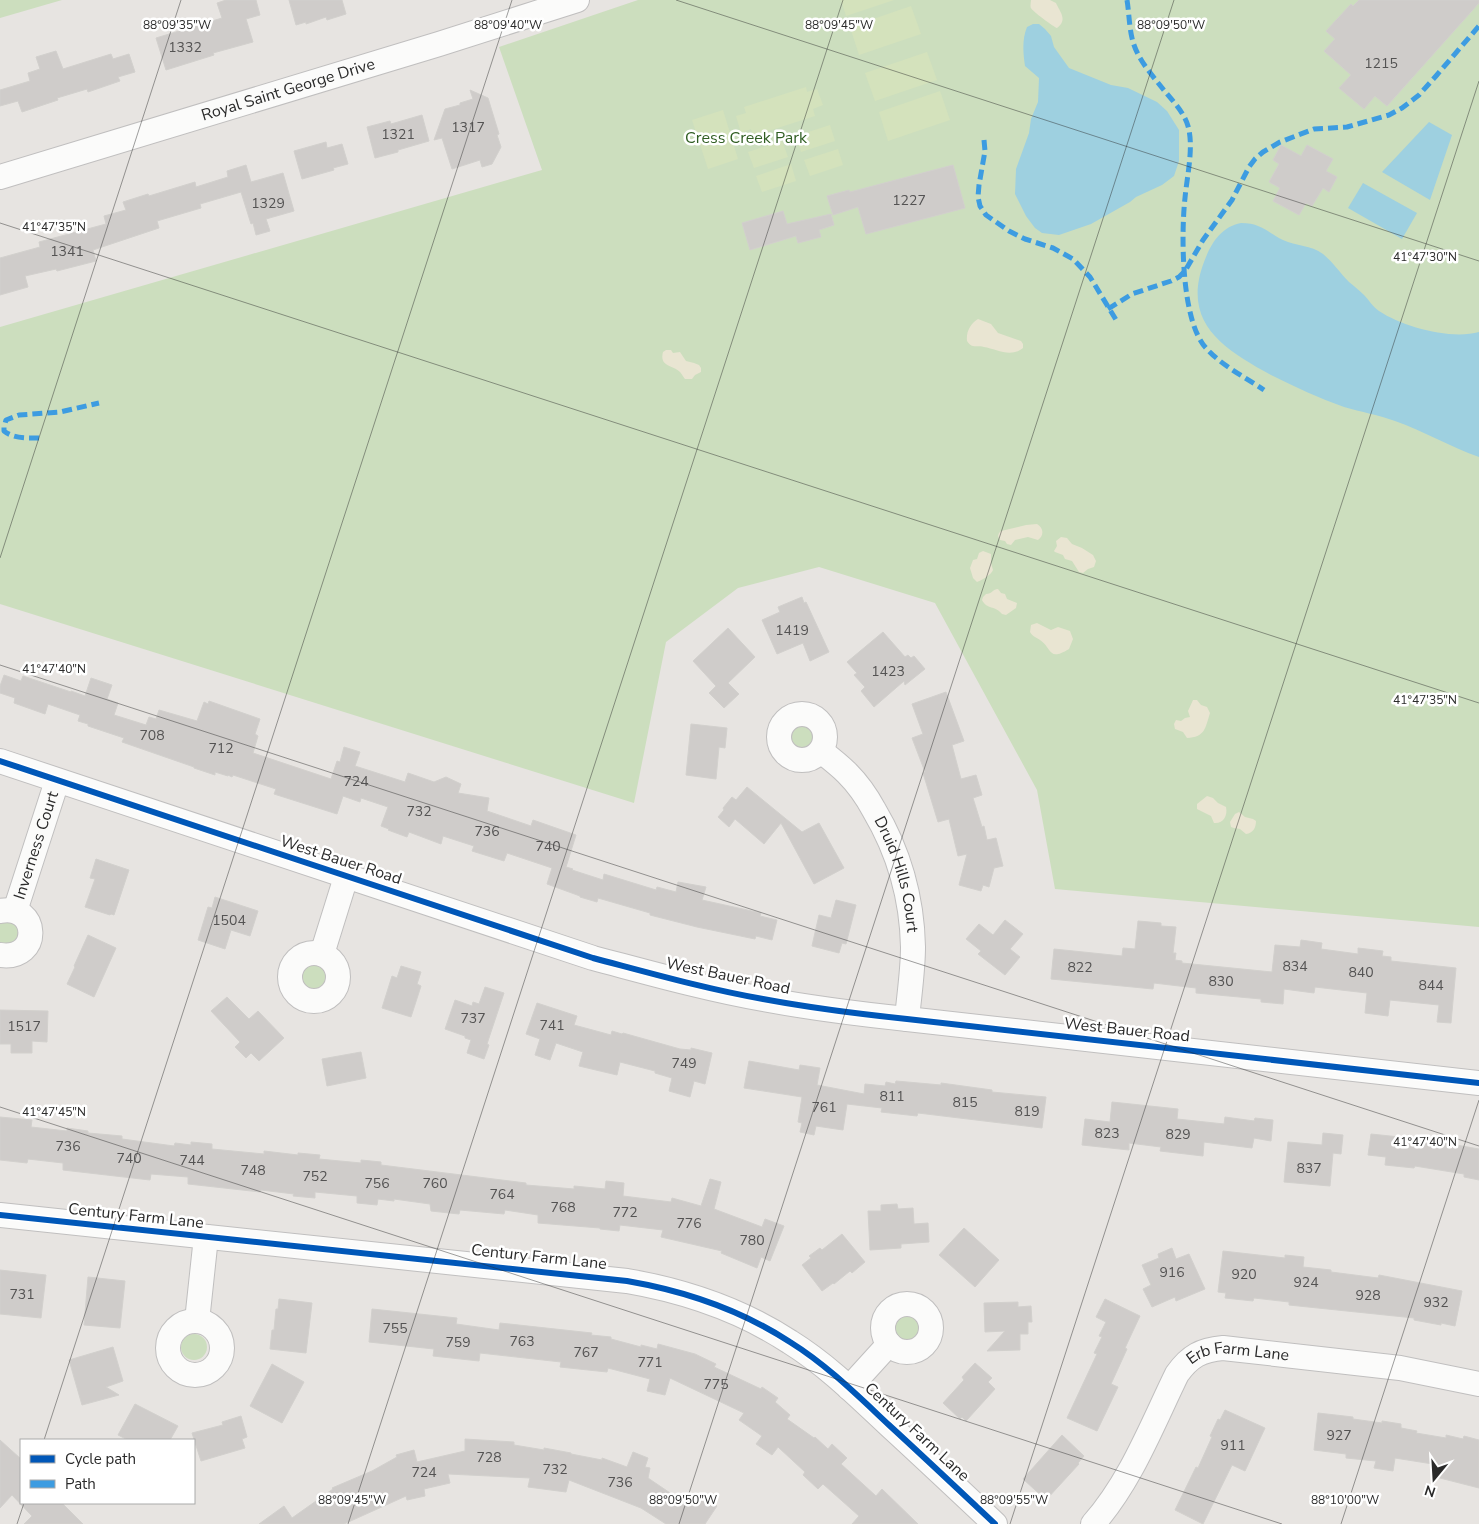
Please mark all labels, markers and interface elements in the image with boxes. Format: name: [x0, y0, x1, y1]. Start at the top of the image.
text: 88°09'35"W: [143, 17, 211, 33]
text: 88°09'40"W: [474, 17, 542, 33]
text: 88°09'45"W: [805, 17, 873, 33]
text: 88°09'50"W: [1137, 17, 1205, 33]
house number: 1332: [168, 38, 202, 57]
street label: Royal Saint George Drive: [199, 53, 378, 126]
house number: 1215: [1364, 54, 1398, 73]
house number: 1317: [451, 118, 485, 137]
house number: 1321: [381, 125, 415, 144]
park label: Cress Creek Park: [685, 127, 808, 149]
house number: 1227: [892, 191, 926, 210]
house number: 1329: [251, 194, 285, 213]
text: 41°47'35"N: [22, 219, 86, 235]
house number: 1341: [50, 242, 84, 261]
text: 41°47'30"N: [1393, 249, 1457, 265]
house number: 1419: [775, 621, 809, 640]
text: 41°47'40"N: [22, 661, 86, 677]
house number: 1423: [871, 662, 905, 681]
text: 41°47'35"N: [1393, 692, 1457, 708]
house number: 708: [139, 726, 165, 745]
house number: 712: [208, 739, 234, 758]
house number: 724: [343, 772, 369, 791]
street label: Inverness Court: [8, 788, 64, 902]
house number: 732: [406, 802, 432, 821]
street label: Druid Hills Court: [869, 812, 923, 934]
house number: 736: [474, 822, 500, 841]
street label: West Bauer Road: [278, 830, 404, 890]
house number: 740: [535, 837, 561, 856]
house number: 1504: [212, 911, 246, 930]
street label: West Bauer Road: [664, 952, 792, 1000]
house number: 834: [1282, 957, 1308, 976]
house number: 822: [1067, 958, 1093, 977]
house number: 840: [1348, 963, 1374, 982]
house number: 830: [1208, 972, 1234, 991]
house number: 844: [1418, 976, 1444, 995]
house number: 737: [460, 1009, 486, 1028]
street label: West Bauer Road: [1063, 1012, 1191, 1048]
house number: 741: [539, 1016, 565, 1035]
house number: 1517: [7, 1017, 41, 1036]
house number: 749: [671, 1054, 697, 1073]
house number: 811: [879, 1087, 905, 1106]
house number: 815: [952, 1093, 978, 1112]
house number: 761: [811, 1098, 837, 1117]
house number: 819: [1014, 1102, 1040, 1121]
text: 41°47'45"N: [22, 1104, 86, 1120]
house number: 823: [1094, 1124, 1120, 1143]
house number: 829: [1165, 1125, 1191, 1144]
text: 41°47'40"N: [1393, 1134, 1457, 1150]
house number: 736: [55, 1137, 81, 1156]
house number: 740: [116, 1149, 142, 1168]
house number: 744: [179, 1151, 205, 1170]
house number: 837: [1296, 1159, 1322, 1178]
house number: 748: [240, 1161, 266, 1180]
house number: 752: [302, 1167, 328, 1186]
house number: 756: [364, 1174, 390, 1193]
house number: 760: [422, 1174, 448, 1193]
house number: 764: [489, 1185, 515, 1204]
street label: Century Farm Lane: [67, 1198, 205, 1234]
house number: 768: [550, 1198, 576, 1217]
house number: 772: [612, 1203, 638, 1222]
house number: 776: [676, 1214, 702, 1233]
house number: 780: [739, 1231, 765, 1250]
street label: Century Farm Lane: [470, 1239, 608, 1275]
house number: 916: [1159, 1263, 1185, 1282]
house number: 920: [1231, 1265, 1257, 1284]
house number: 924: [1293, 1273, 1319, 1292]
house number: 731: [9, 1285, 35, 1304]
house number: 928: [1355, 1286, 1381, 1305]
house number: 932: [1423, 1293, 1449, 1312]
house number: 755: [382, 1319, 408, 1338]
house number: 763: [509, 1332, 535, 1351]
house number: 759: [445, 1333, 471, 1352]
street label: Erb Farm Lane: [1182, 1337, 1290, 1369]
house number: 767: [573, 1343, 599, 1362]
house number: 771: [637, 1353, 663, 1372]
house number: 775: [703, 1375, 729, 1394]
street label: Century Farm Lane: [860, 1378, 974, 1486]
house number: 927: [1326, 1426, 1352, 1445]
house number: 911: [1220, 1436, 1246, 1455]
legend: [20, 1439, 195, 1504]
house number: 728: [476, 1448, 502, 1467]
text: Cycle path: [65, 1449, 136, 1469]
north arrow: [1409, 1454, 1459, 1504]
house number: 732: [542, 1460, 568, 1479]
house number: 724: [411, 1463, 437, 1482]
house number: 736: [607, 1473, 633, 1492]
text: Path: [65, 1474, 96, 1494]
text: N: [1422, 1480, 1438, 1502]
text: 88°09'45"W: [318, 1492, 386, 1508]
text: 88°09'50"W: [649, 1492, 717, 1508]
text: 88°09'55"W: [980, 1492, 1048, 1508]
text: 88°10'00"W: [1311, 1492, 1379, 1508]

